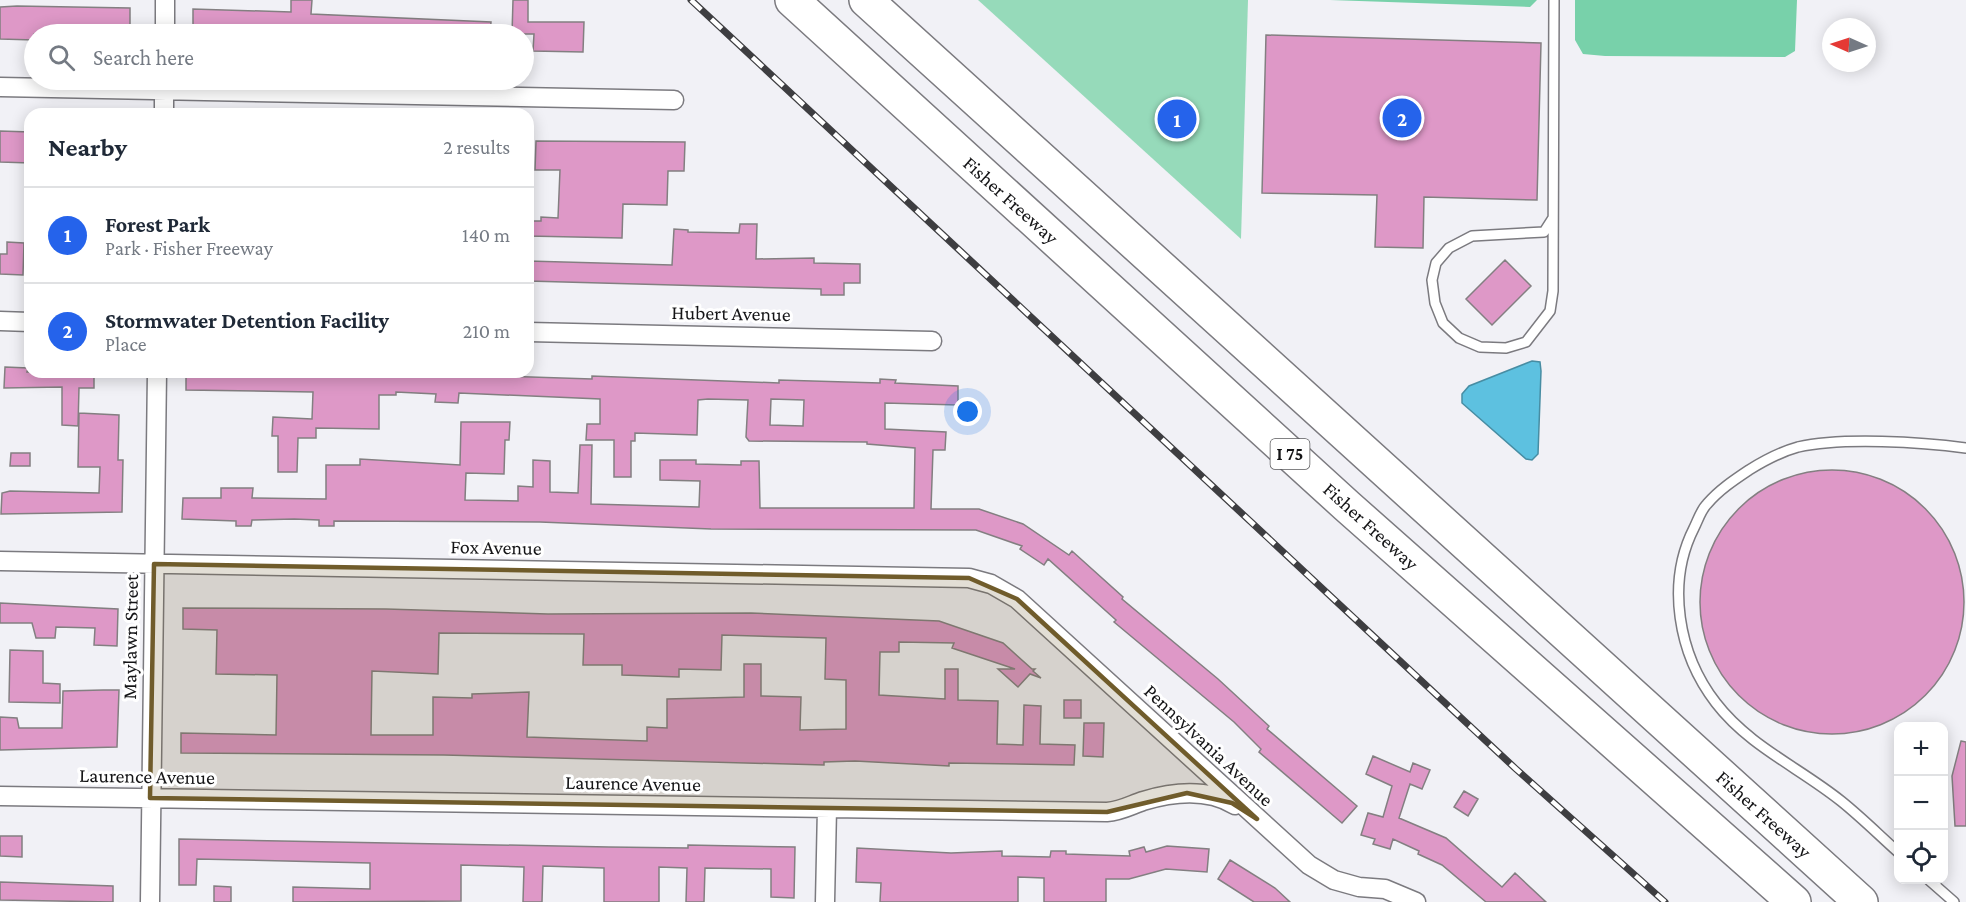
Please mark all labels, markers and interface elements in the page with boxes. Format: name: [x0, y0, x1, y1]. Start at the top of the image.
north arrow: [1822, 18, 1876, 72]
search box: [24, 24, 534, 90]
icon: search: [45, 41, 78, 74]
text: Search here: [93, 45, 194, 70]
pin: 1: [1158, 96, 1196, 142]
pin: 2: [1382, 96, 1422, 140]
text: Nearby: [48, 133, 127, 162]
text: 2 results: [443, 136, 510, 158]
street label: Fisher Freeway: [958, 152, 1064, 250]
text: Forest Park: [105, 212, 210, 237]
text: 1: [64, 224, 71, 246]
text: 140 m: [462, 224, 510, 246]
text: Park · Fisher Freeway: [105, 237, 273, 259]
street label: Hubert Avenue: [671, 301, 791, 325]
text: Stormwater Detention Facility: [105, 308, 389, 333]
text: 2: [62, 320, 73, 342]
text: 210 m: [463, 320, 510, 342]
text: Place: [105, 333, 147, 355]
your location: [953, 397, 982, 426]
road number: I 75: [1270, 439, 1310, 469]
street label: Fisher Freeway: [1318, 478, 1424, 576]
street label: Fox Avenue: [450, 535, 542, 559]
street label: Maylawn Street: [118, 574, 143, 700]
street label: Pennsylvania Avenue: [1139, 680, 1278, 811]
map controls: [1894, 722, 1948, 884]
button: +: [1894, 722, 1948, 776]
street label: Laurence Avenue: [79, 764, 215, 788]
street label: Fisher Freeway: [1711, 766, 1817, 864]
street label: Laurence Avenue: [565, 771, 701, 795]
button: −: [1894, 776, 1948, 830]
button: locate: [1894, 830, 1948, 884]

